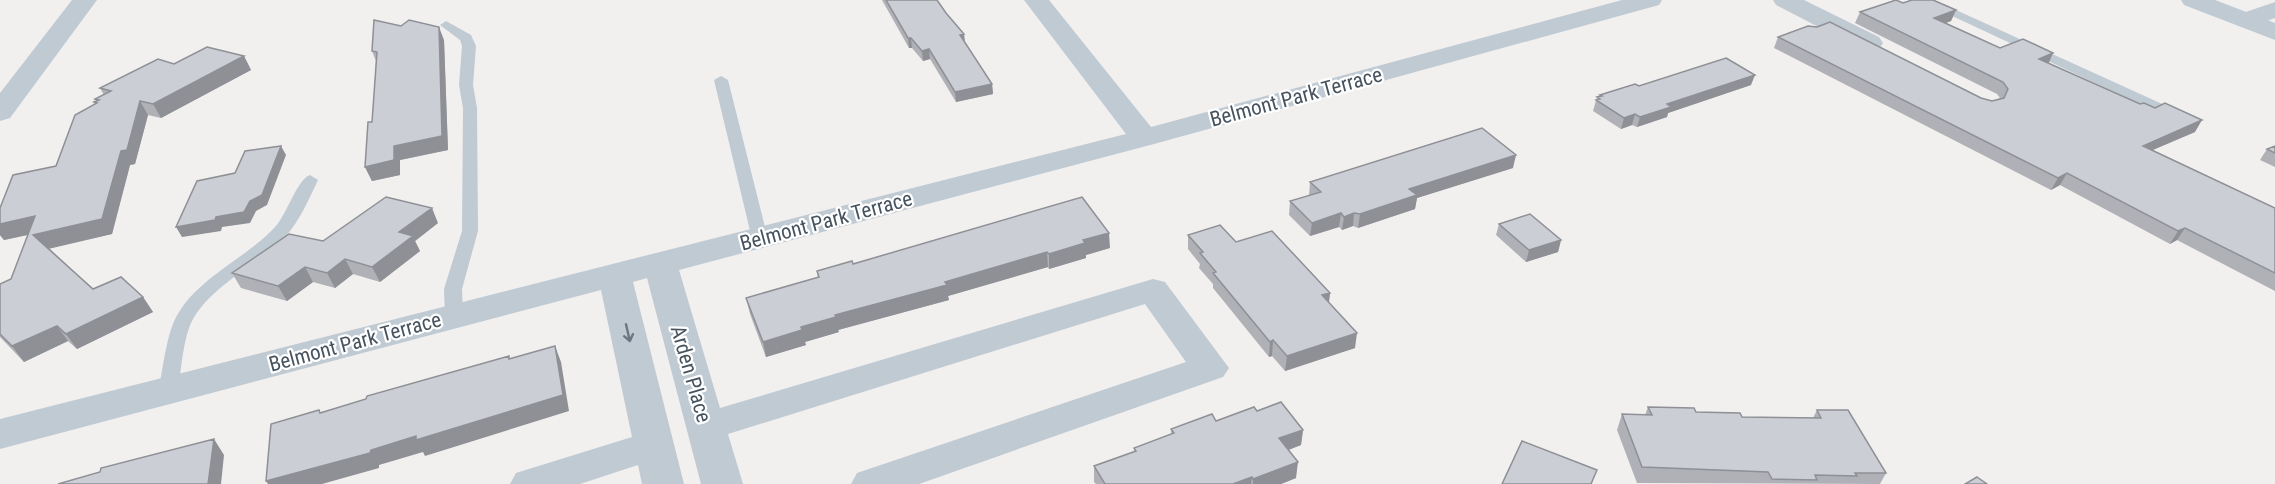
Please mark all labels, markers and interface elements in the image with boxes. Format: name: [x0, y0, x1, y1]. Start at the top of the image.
street label: Belmont Park Terrace: [1207, 62, 1385, 132]
street label: Belmont Park Terrace: [737, 186, 915, 256]
street label: Belmont Park Terrace: [266, 307, 444, 377]
one-way arrow: [622, 323, 634, 342]
street label: Arden Place: [666, 323, 716, 425]

